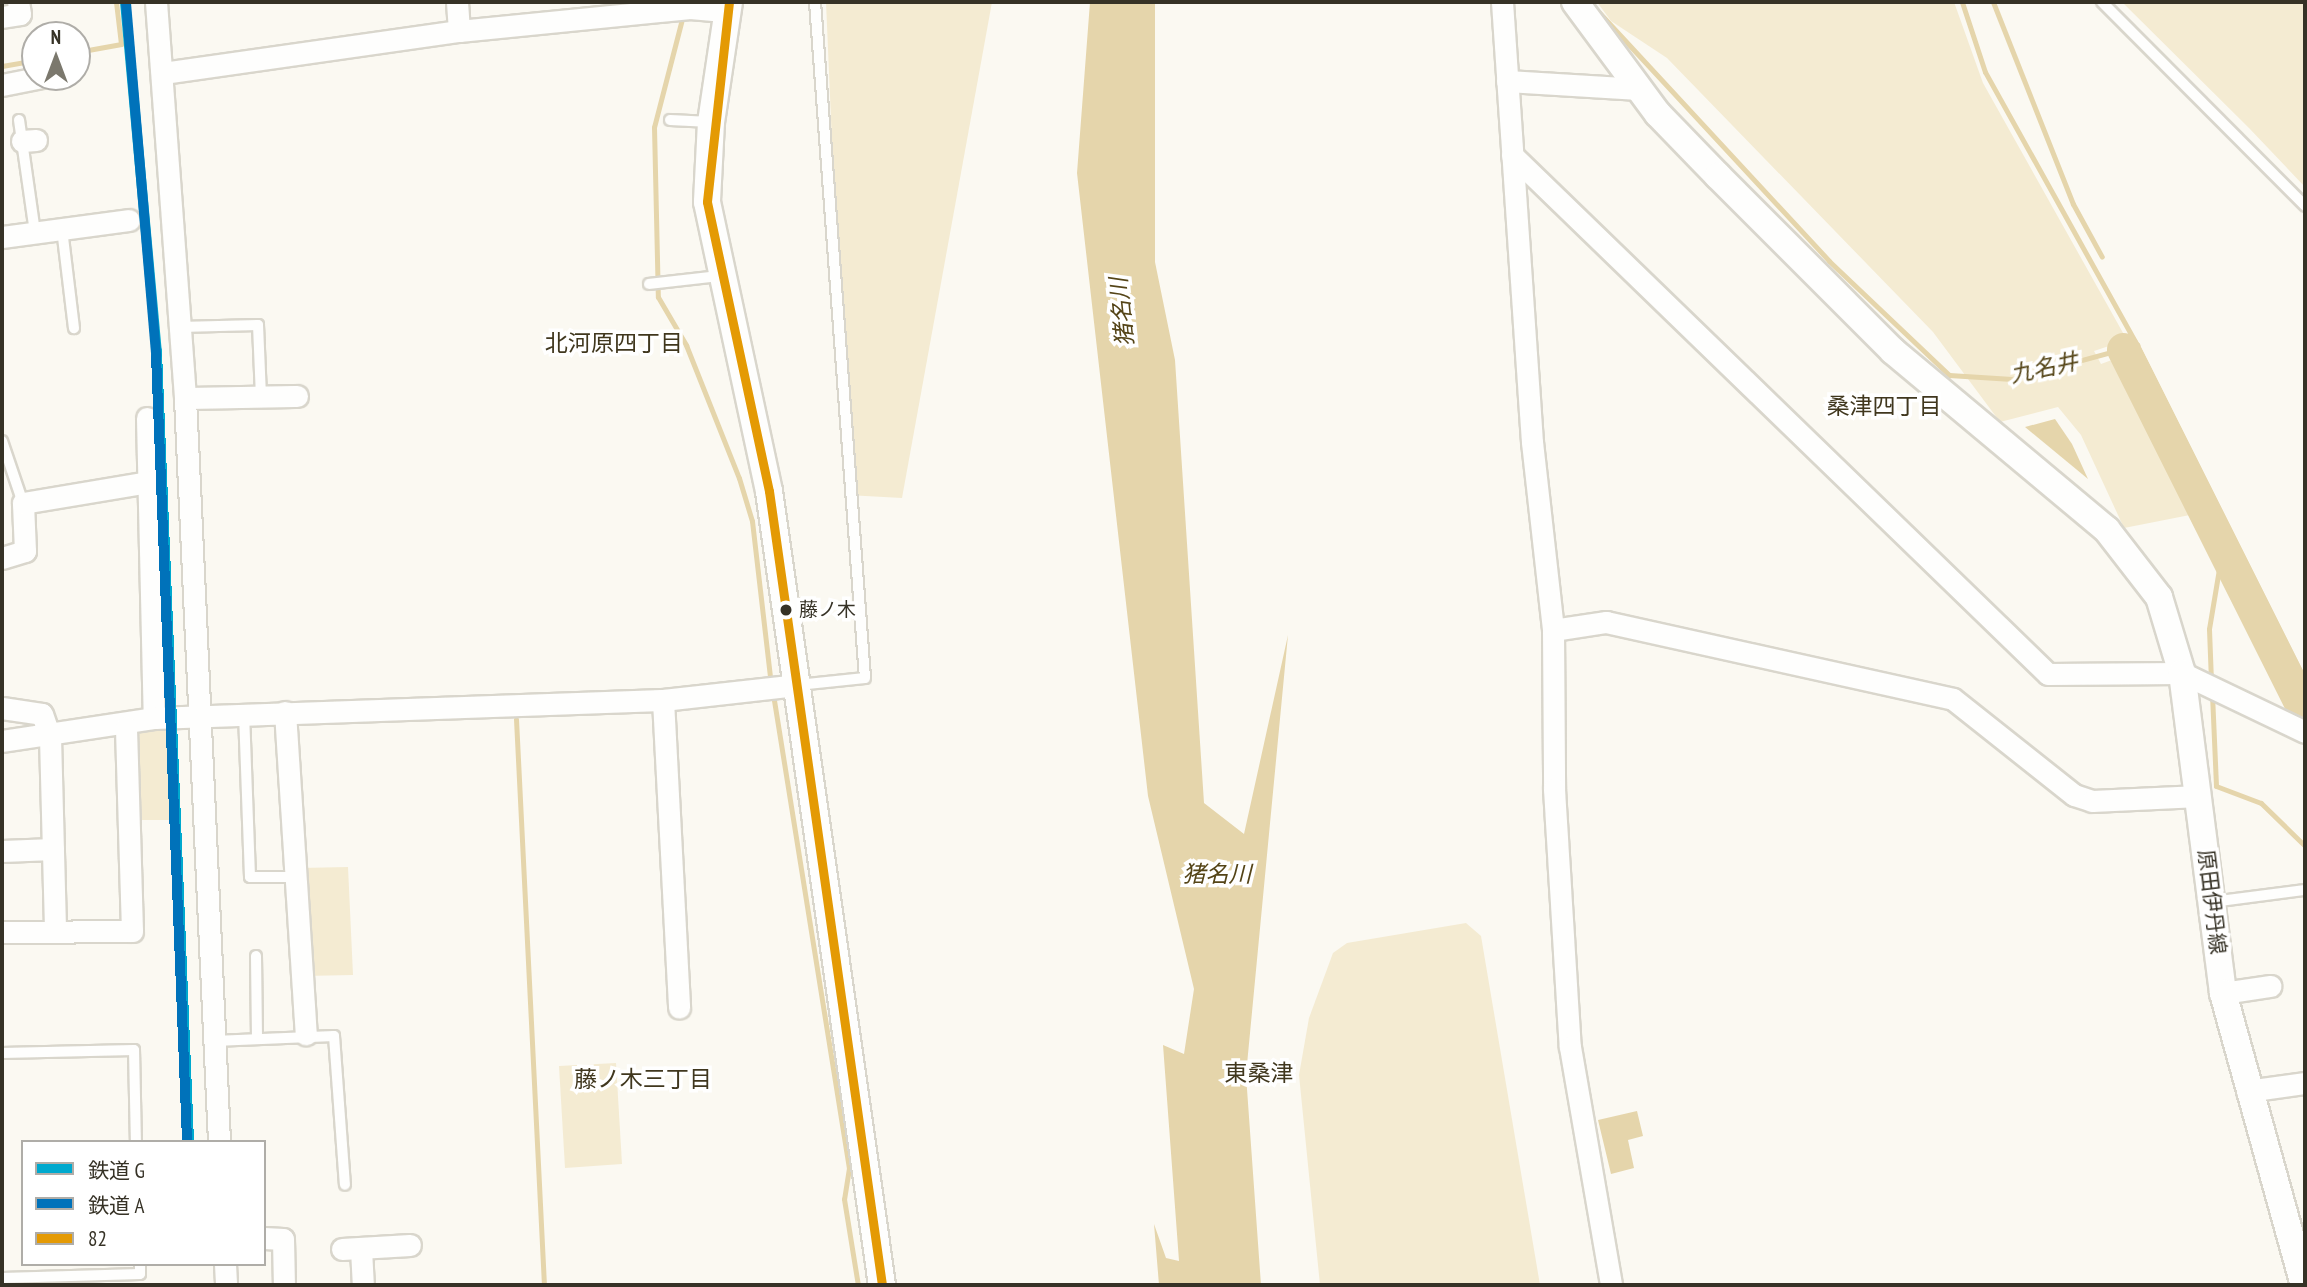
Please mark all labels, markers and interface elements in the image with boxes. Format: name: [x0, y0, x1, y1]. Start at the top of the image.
north arrow: [21, 21, 91, 91]
text: N: [51, 25, 61, 49]
water label: 猪名川: [1105, 276, 1139, 348]
district label: 北河原四丁目: [545, 329, 683, 357]
water label: 九名井: [2007, 347, 2081, 389]
district label: 桑津四丁目: [1827, 392, 1941, 420]
place label: 藤ノ木: [799, 599, 856, 621]
marker: 藤ノ木: [779, 603, 793, 617]
street label: 原田伊丹線: [2193, 848, 2231, 956]
water label: 猪名川: [1183, 860, 1251, 888]
district label: 東桑津: [1225, 1059, 1293, 1087]
district label: 藤ノ木三丁目: [574, 1065, 712, 1093]
legend: [21, 1140, 266, 1266]
text: 鉄道 G: [88, 1157, 145, 1184]
text: 鉄道 A: [88, 1192, 144, 1219]
text: 82: [88, 1225, 107, 1252]

